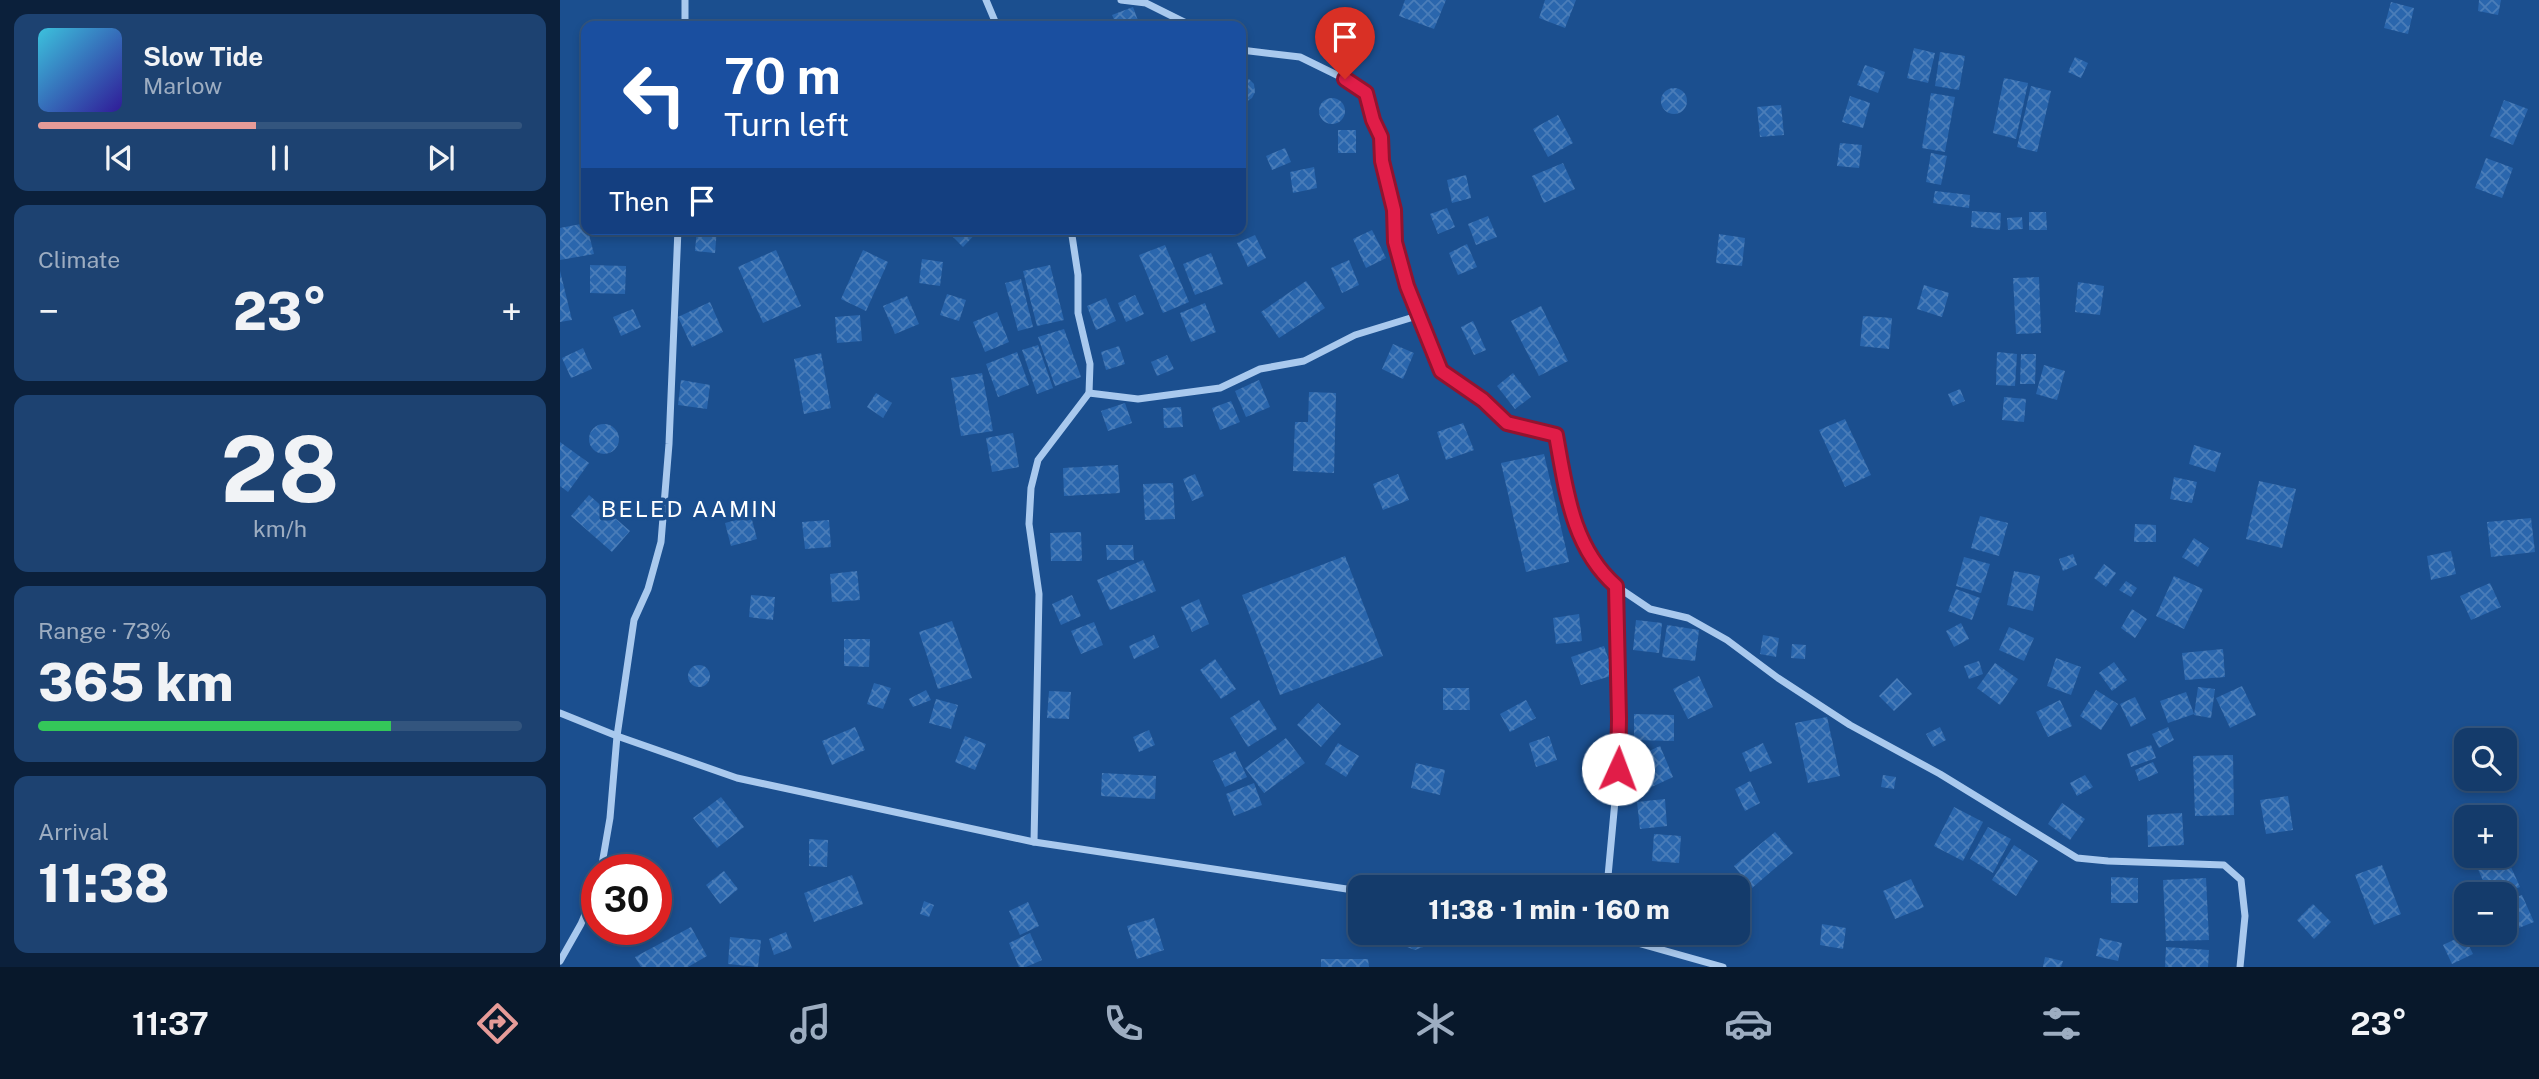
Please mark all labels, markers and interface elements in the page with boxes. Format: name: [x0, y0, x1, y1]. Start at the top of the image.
pin: [1315, 7, 1375, 79]
icon: arrive: [1326, 18, 1364, 56]
text: Slow Tide: [143, 41, 263, 72]
text: 70 m: [724, 47, 841, 105]
icon: left: [609, 49, 700, 140]
text: Marlow: [143, 72, 222, 99]
text: Turn left: [724, 106, 849, 143]
icon: previous: [100, 139, 138, 177]
icon: pause: [261, 139, 299, 177]
icon: next: [422, 139, 460, 177]
icon: arrive: [683, 182, 721, 220]
text: Then: [609, 186, 669, 217]
text: Climate: [38, 246, 120, 273]
text: 23°: [233, 281, 327, 342]
text: −: [38, 289, 59, 334]
text: +: [501, 289, 522, 334]
text: 28: [221, 416, 339, 522]
district label: BELED AAMIN: [601, 495, 779, 522]
text: km/h: [253, 515, 307, 542]
text: Range · 73%: [38, 617, 171, 644]
text: 365 km: [38, 652, 234, 713]
map controls: [2454, 728, 2517, 945]
button: search: [2454, 728, 2517, 791]
position arrow: [1581, 732, 1655, 806]
button: +: [2454, 805, 2517, 868]
text: Arrival: [38, 818, 109, 845]
text: 11:38: [38, 853, 169, 914]
speed limit sign: 30: [581, 854, 672, 945]
button: −: [2454, 882, 2517, 945]
text: 11:38 · 1 min · 160 m: [1428, 894, 1670, 925]
icon: directions: [473, 999, 522, 1048]
icon: music: [786, 999, 835, 1048]
icon: phone: [1099, 999, 1148, 1048]
icon: climate: [1411, 999, 1460, 1048]
icon: car: [1724, 999, 1773, 1048]
icon: filters: [2037, 999, 2086, 1048]
text: 11:37: [132, 1005, 209, 1042]
text: 23°: [2350, 1005, 2407, 1042]

